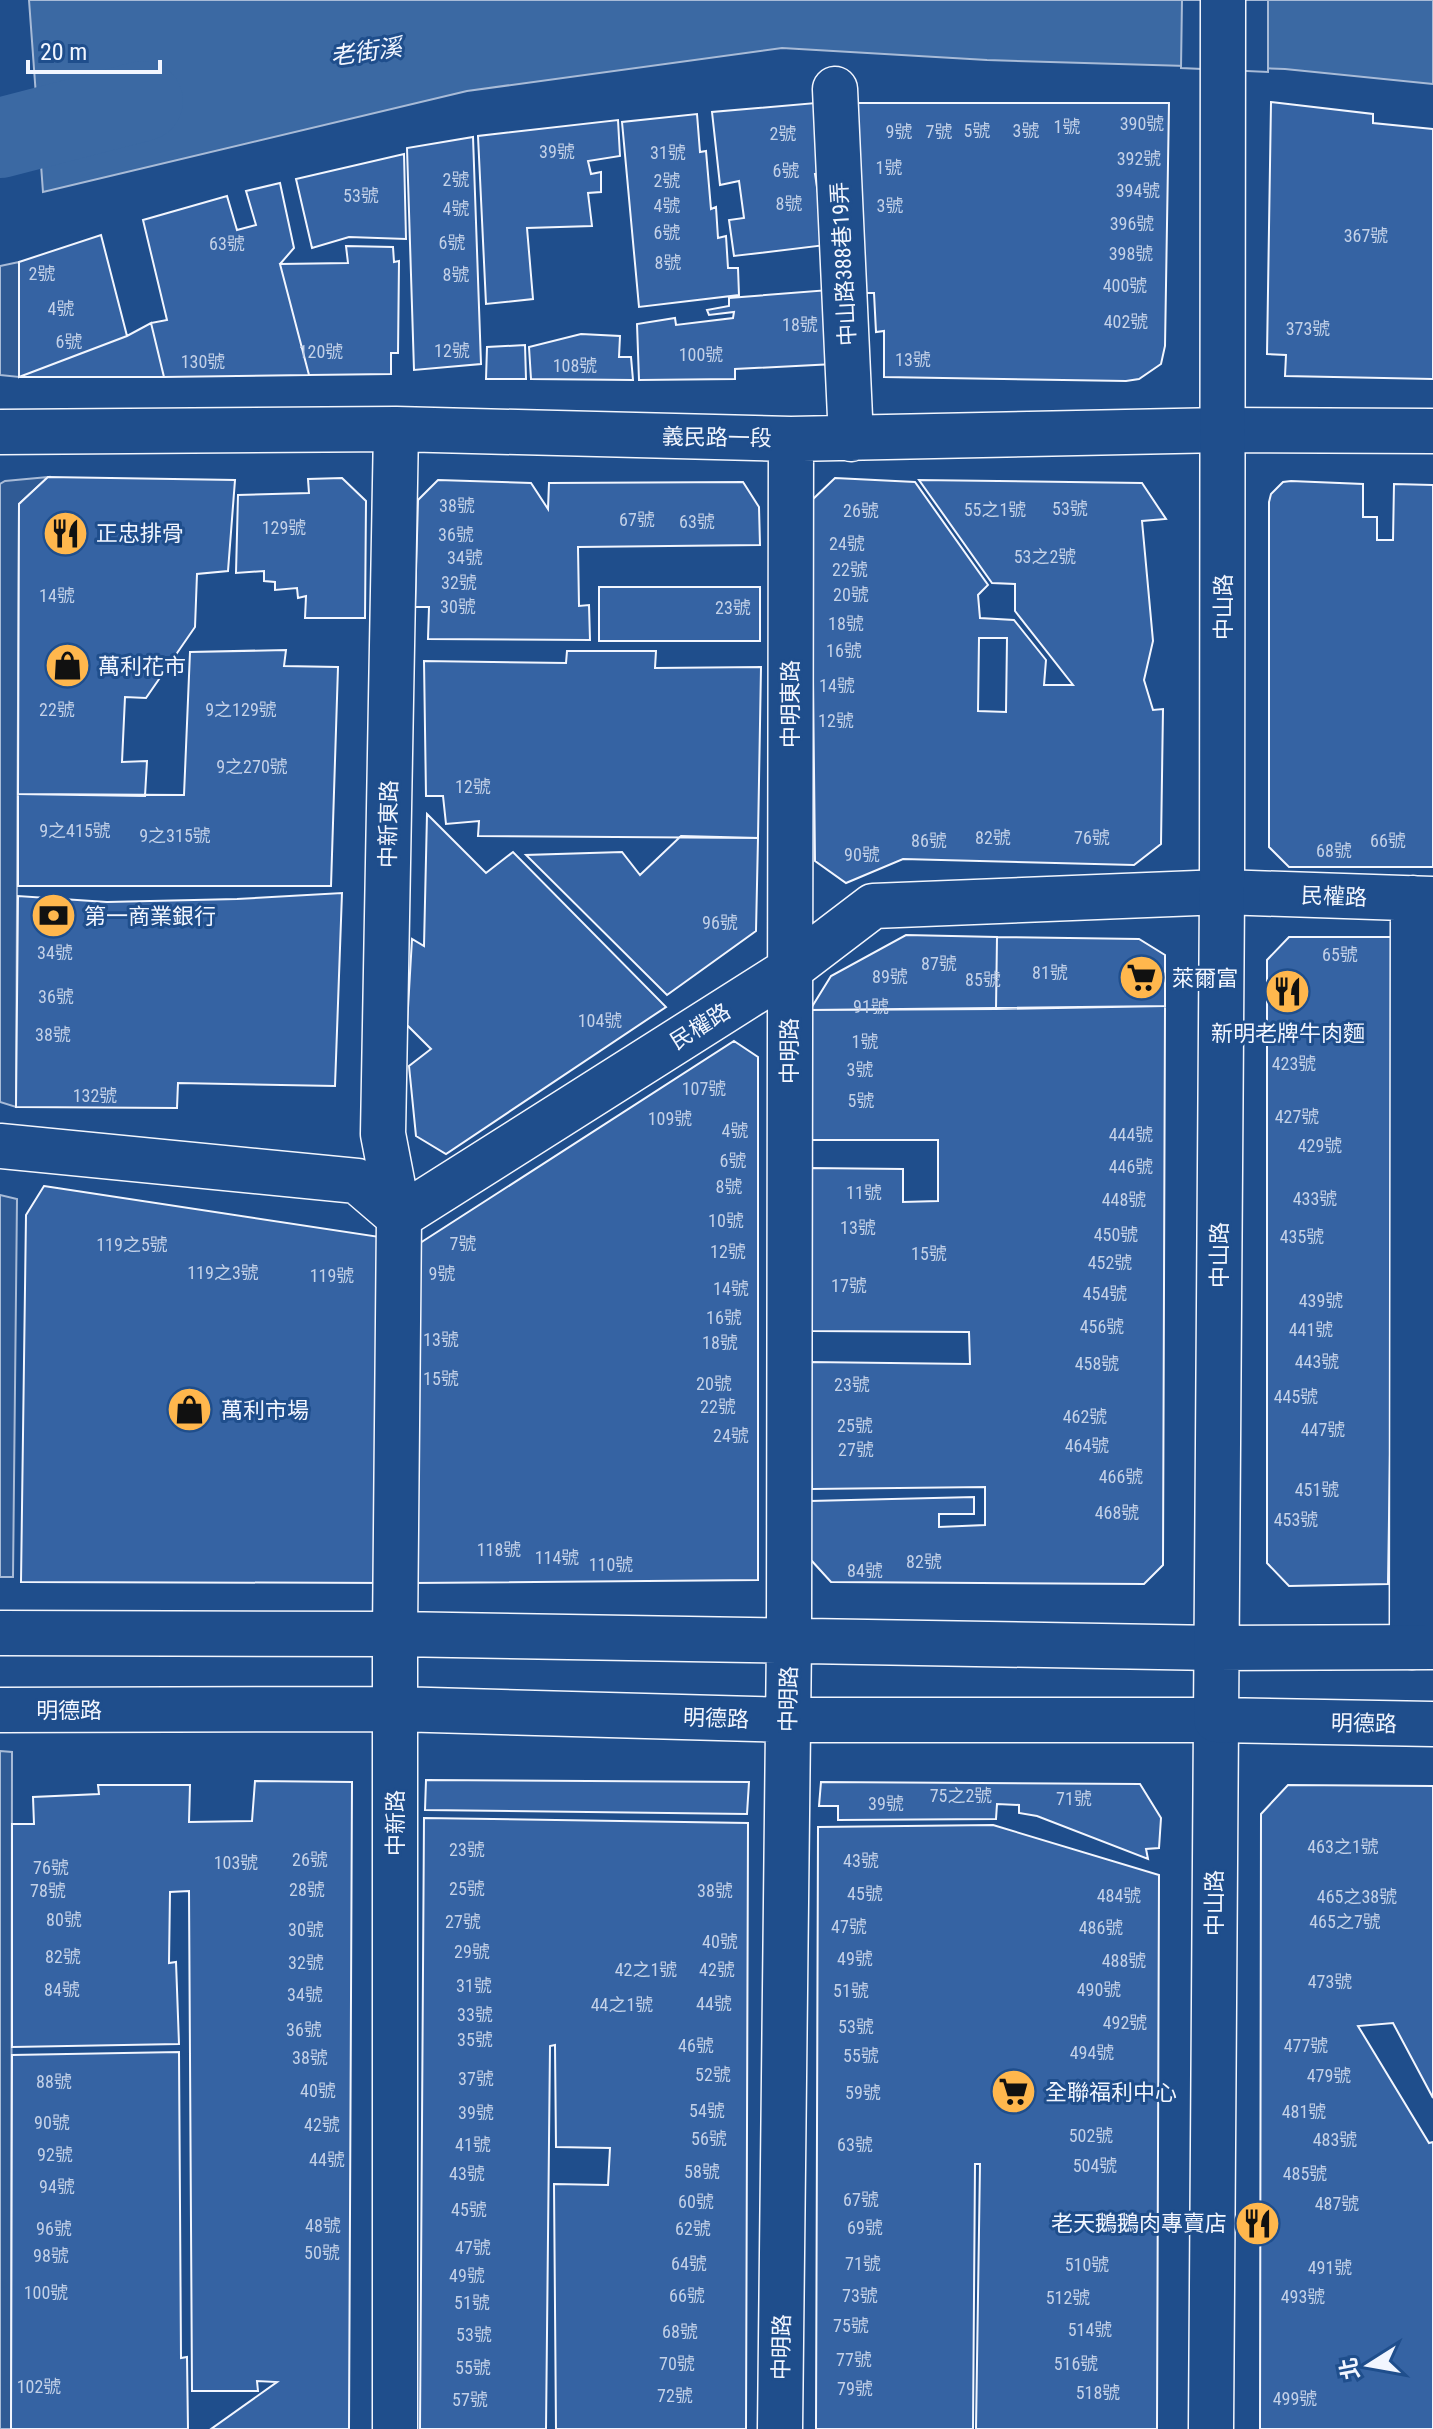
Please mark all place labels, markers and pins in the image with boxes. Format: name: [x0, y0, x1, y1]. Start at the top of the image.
restaurant icon: 正忠排骨: [41, 509, 89, 557]
place label: 正忠排骨: [96, 521, 184, 546]
shop icon: 萬利花市: [43, 642, 91, 690]
place label: 萬利花市: [98, 654, 186, 679]
bank icon: 第一商業銀行: [29, 892, 77, 940]
place label: 第一商業銀行: [84, 904, 216, 929]
supermarket icon: 萊爾富: [1117, 954, 1165, 1002]
place label: 萊爾富: [1172, 966, 1238, 991]
restaurant icon: 新明老牌牛肉麵: [1264, 968, 1312, 1016]
place label: 新明老牌牛肉麵: [1211, 1021, 1365, 1046]
shop icon: 萬利市場: [166, 1386, 214, 1434]
place label: 萬利市場: [221, 1398, 309, 1423]
supermarket icon: 全聯福利中心: [990, 2068, 1038, 2116]
place label: 全聯福利中心: [1045, 2080, 1177, 2105]
restaurant icon: 老天鵝鵝肉專賣店: [1234, 2199, 1282, 2247]
place label: 老天鵝鵝肉專賣店: [1051, 2211, 1227, 2236]

